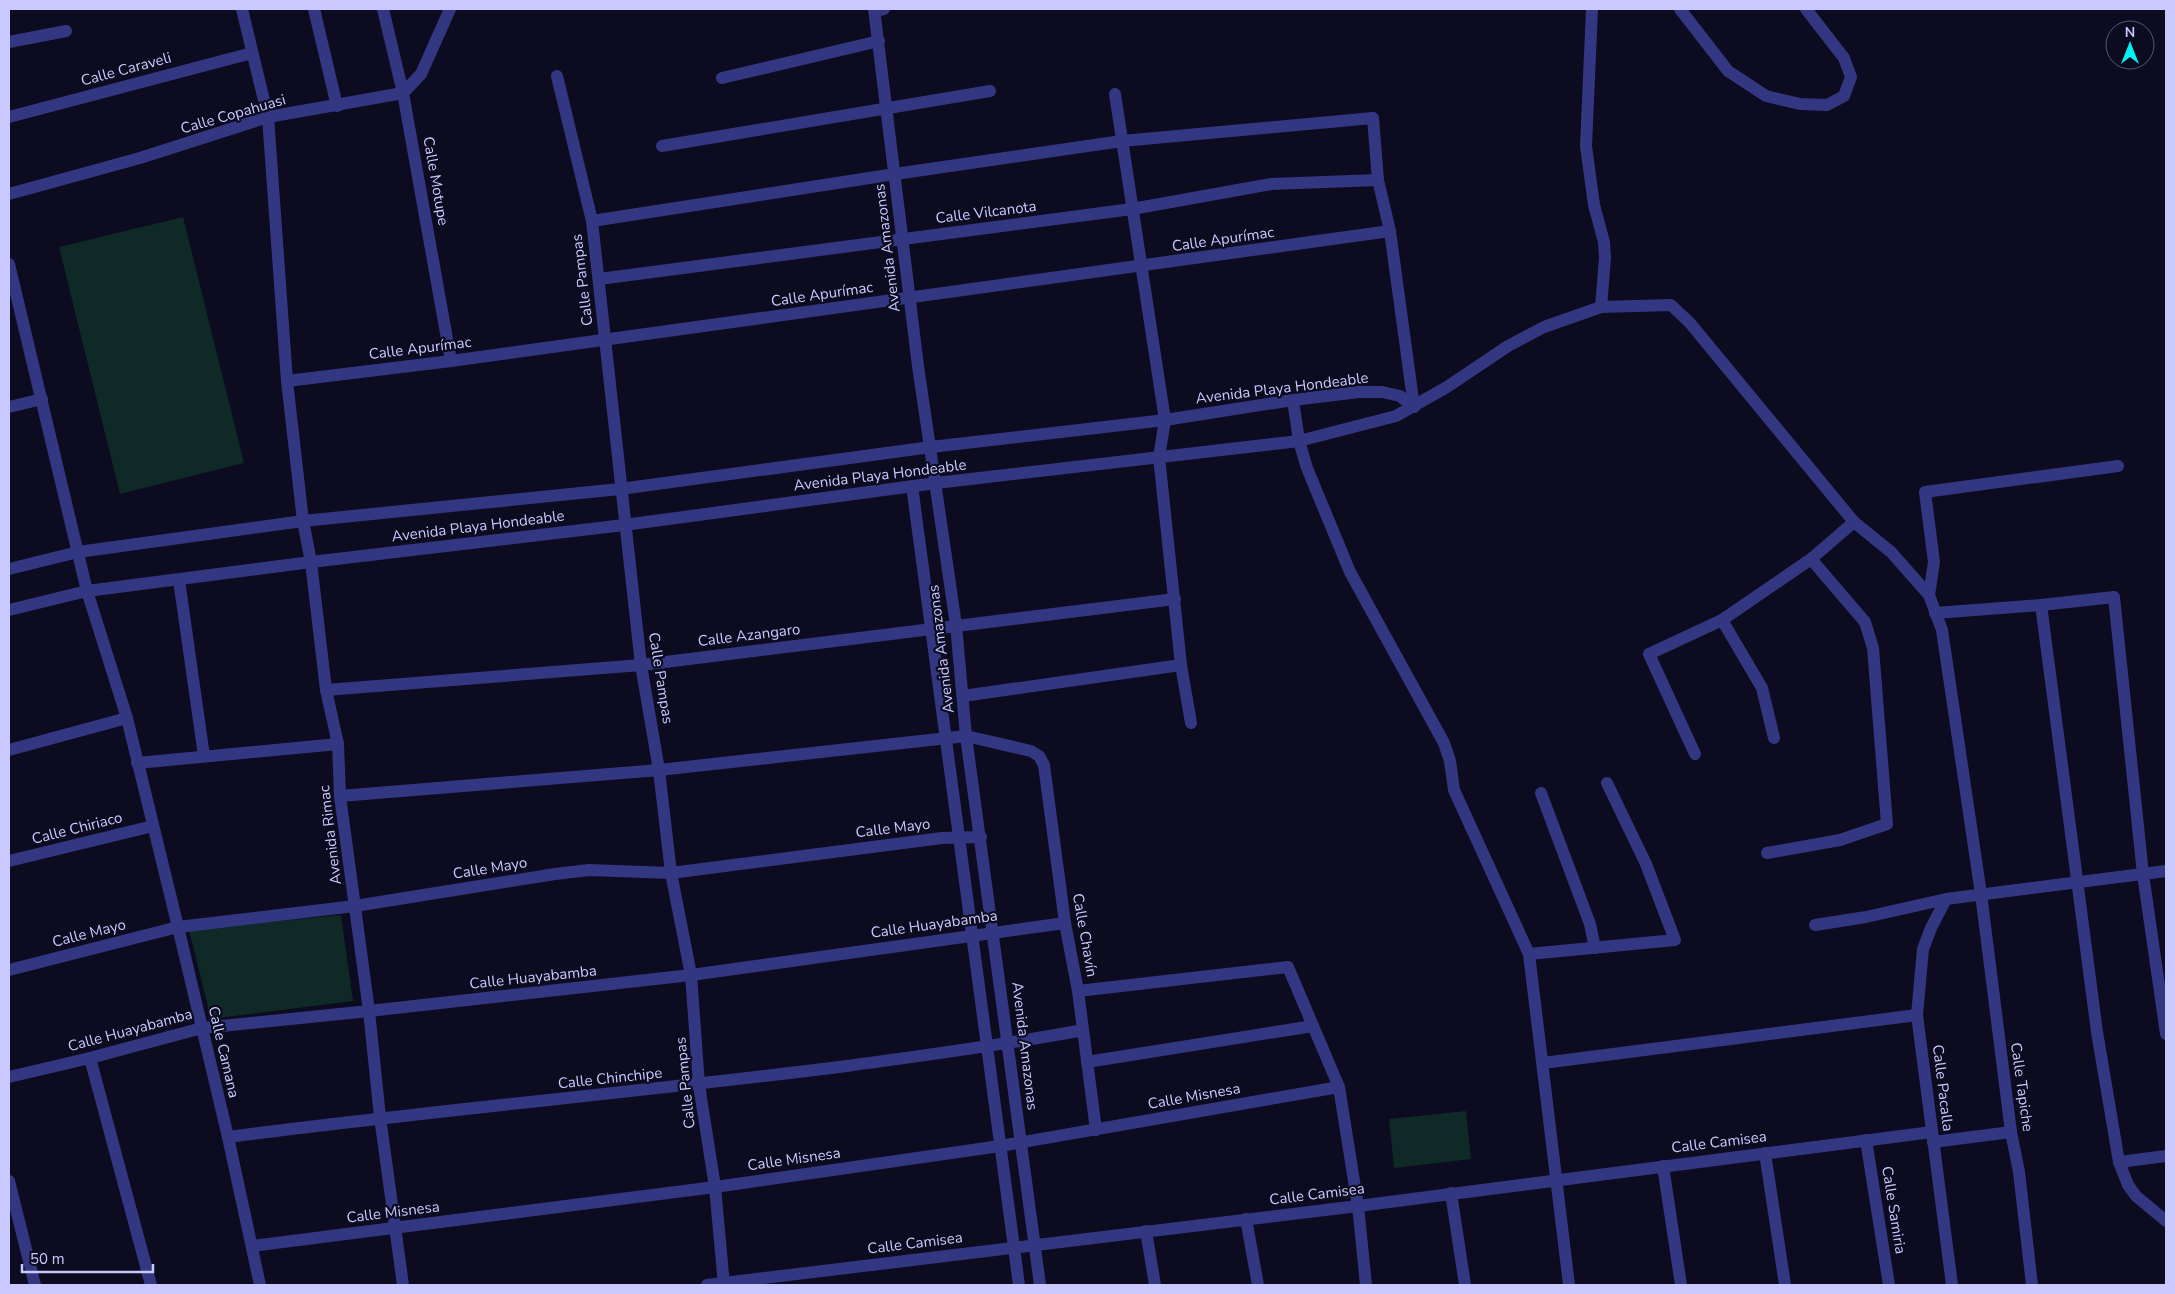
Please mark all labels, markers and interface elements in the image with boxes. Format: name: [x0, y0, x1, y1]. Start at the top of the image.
north arrow: [2105, 20, 2155, 70]
text: N: [2125, 23, 2135, 42]
street label: Calle Caraveli: [79, 47, 173, 91]
street label: Calle Copahuasi: [178, 89, 288, 139]
street label: Calle Motupe: [418, 135, 454, 227]
street label: Avenida Amazonas: [869, 183, 905, 313]
street label: Calle Vilcanota: [934, 196, 1038, 228]
street label: Calle Apurímac: [1171, 222, 1276, 256]
street label: Calle Pampas: [566, 233, 598, 327]
street label: Calle Apurímac: [770, 277, 875, 311]
street label: Calle Apurímac: [368, 332, 472, 364]
street label: Avenida Playa Hondeable: [1194, 367, 1370, 409]
street label: Avenida Playa Hondeable: [792, 454, 968, 496]
street label: Avenida Playa Hondeable: [390, 505, 566, 547]
street label: Avenida Amazonas: [923, 584, 959, 714]
street label: Calle Azangaro: [697, 619, 801, 651]
street label: Calle Pampas: [644, 631, 678, 725]
street label: Avenida Rimac: [314, 784, 346, 886]
street label: Calle Chiriaco: [30, 807, 124, 849]
street label: Calle Mayo: [855, 813, 931, 843]
street label: Calle Mayo: [451, 852, 529, 884]
street label: Calle Chavín: [1068, 892, 1102, 978]
street label: Calle Huayabamba: [869, 905, 999, 943]
street label: Calle Mayo: [50, 914, 128, 952]
street label: Calle Huayabamba: [468, 960, 598, 994]
street label: Avenida Amazonas: [1007, 981, 1043, 1111]
street label: Calle Huayabamba: [66, 1004, 194, 1056]
street label: Calle Camana: [204, 1004, 244, 1100]
street label: Calle Pampas: [670, 1036, 700, 1130]
street label: Calle Tapiche: [2006, 1041, 2038, 1133]
street label: Calle Pacalla: [1928, 1044, 1958, 1132]
street label: Calle Chinchipe: [557, 1063, 663, 1093]
street label: Calle Misnesa: [1146, 1078, 1242, 1114]
street label: Calle Camisea: [1670, 1126, 1768, 1158]
street label: Calle Misnesa: [746, 1143, 842, 1175]
street label: Calle Samiria: [1877, 1165, 1911, 1255]
street label: Calle Camisea: [1268, 1178, 1366, 1210]
street label: Calle Misnesa: [345, 1196, 441, 1228]
street label: Calle Camisea: [866, 1227, 964, 1259]
scale bar: [22, 1242, 154, 1274]
text: 50 m: [30, 1249, 65, 1269]

